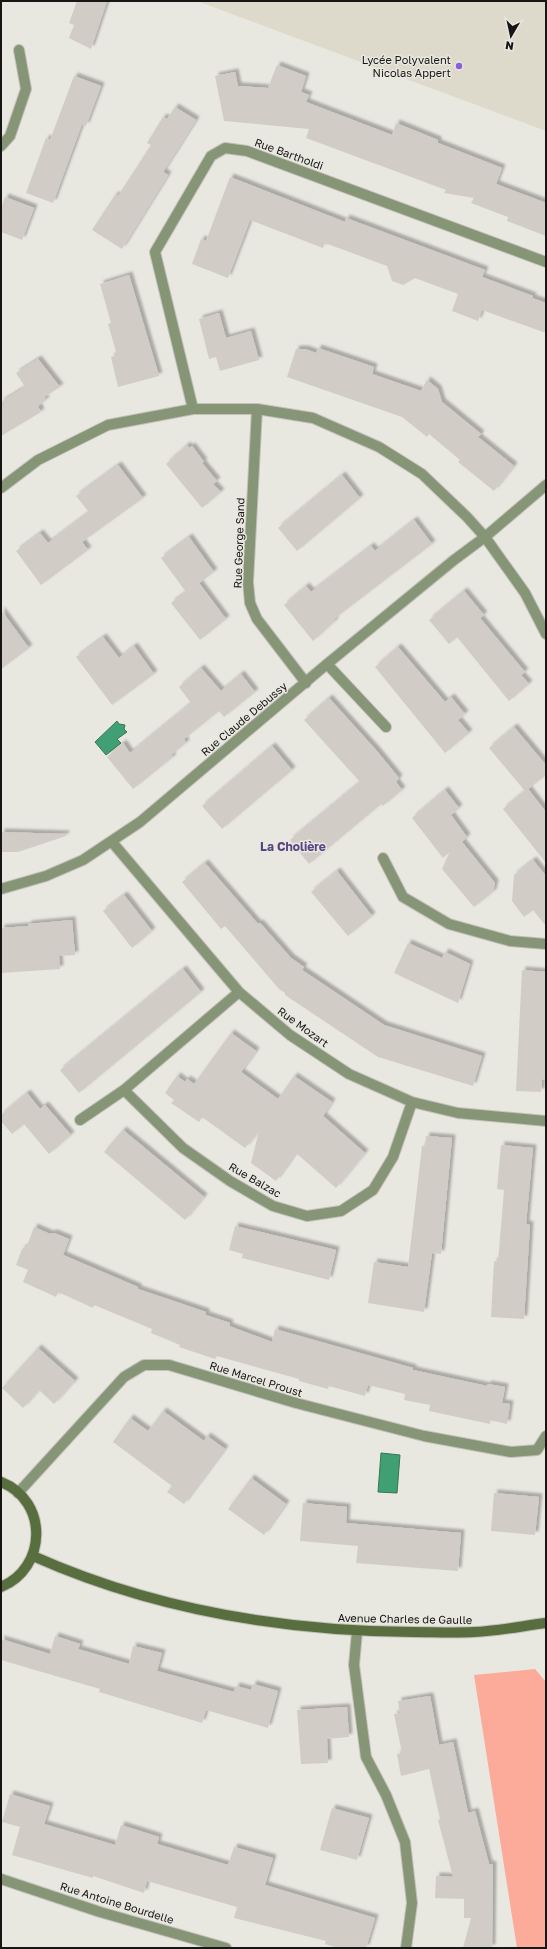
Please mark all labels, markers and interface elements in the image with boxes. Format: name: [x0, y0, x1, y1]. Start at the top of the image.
north arrow: [491, 16, 531, 56]
text: N: [504, 39, 515, 53]
place label: Lycée Polyvalent Nicolas Appert: [362, 53, 451, 79]
marker: Lycée Polyvalent Nicolas Appert: [454, 61, 464, 71]
street label: Rue Bartholdi: [253, 135, 325, 172]
street label: Rue George Sand: [230, 497, 247, 589]
street label: Rue Claude Debussy: [198, 679, 289, 758]
district label: La Cholière: [260, 839, 326, 854]
street label: Rue Mozart: [275, 1004, 331, 1049]
street label: Rue Balzac: [227, 1159, 284, 1200]
street label: Rue Marcel Proust: [208, 1358, 304, 1399]
street label: Avenue Charles de Gaulle: [338, 1611, 472, 1626]
street label: Rue Antoine Bourdelle: [59, 1879, 176, 1926]

